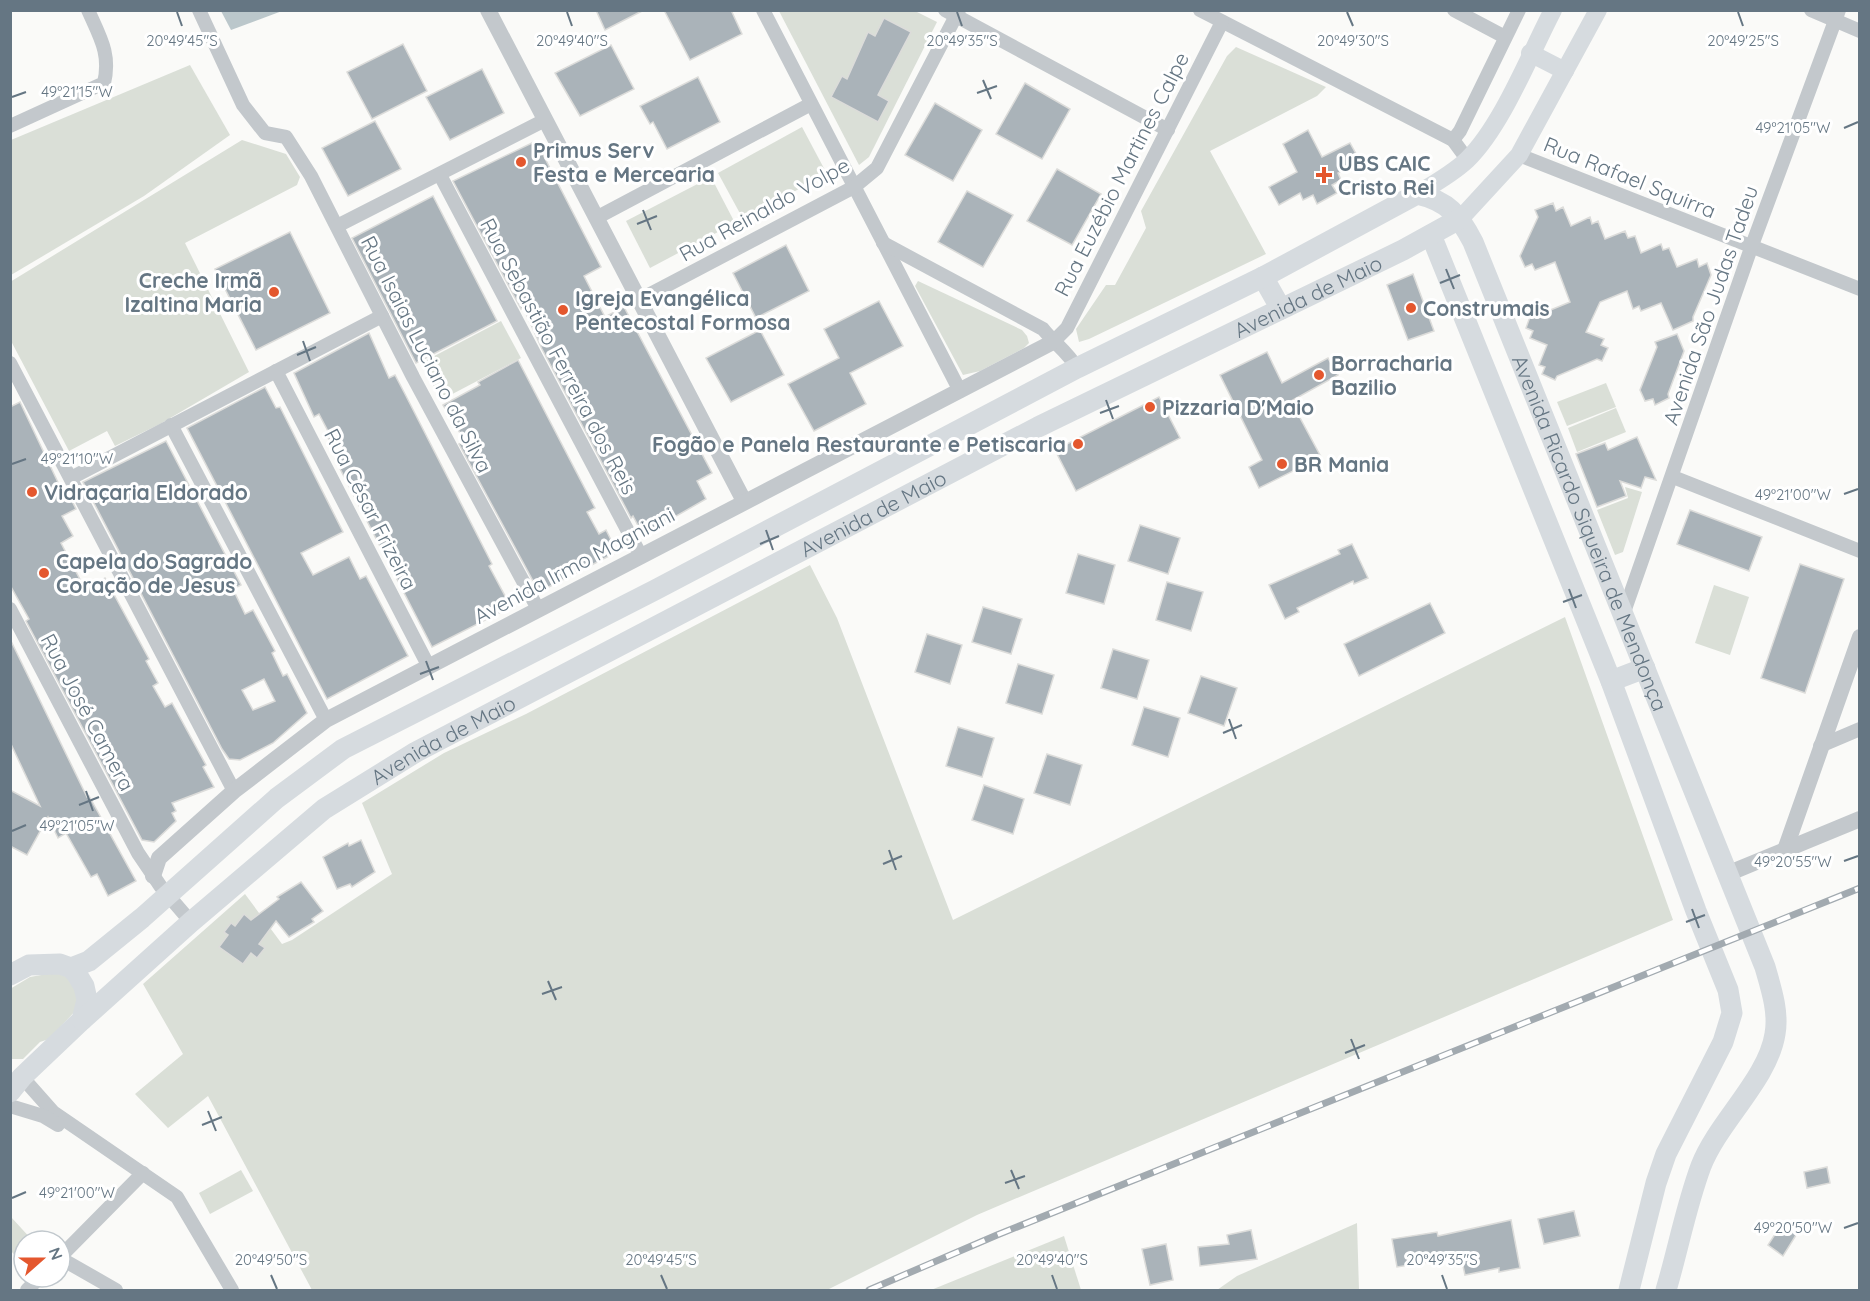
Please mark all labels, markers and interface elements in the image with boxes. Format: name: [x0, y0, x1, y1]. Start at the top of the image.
text: 20°49'45"S: [146, 31, 218, 50]
text: 20°49'40"S: [536, 31, 608, 50]
text: 20°49'35"S: [926, 31, 998, 50]
text: 20°49'30"S: [1317, 31, 1389, 50]
text: 20°49'25"S: [1707, 31, 1779, 50]
street label: Rua Euzébio Martines Calpe: [1048, 48, 1194, 300]
text: 49°21'15"W: [41, 82, 113, 101]
text: 49°21'05"W: [1755, 118, 1831, 137]
street label: Rua Rafael Squirra: [1540, 131, 1720, 223]
place label: Primus Serv Festa e Mercearia: [533, 137, 715, 187]
place label: UBS CAIC Cristo Rei: [1338, 150, 1435, 200]
street label: Rua Reinaldo Volpe: [674, 151, 854, 267]
marker: Primus Serv Festa e Mercearia: [514, 155, 528, 169]
marker: UBS CAIC Cristo Rei: [1315, 166, 1333, 184]
street label: Avenida São Judas Tadeu: [1657, 182, 1763, 428]
street label: Rua Sebastião Ferreira dos Reis: [475, 214, 643, 498]
street label: Rua Isaias Luciano da Silva: [356, 231, 498, 477]
street label: Avenida de Maio: [1230, 249, 1386, 343]
place label: Creche Irmã Izaltina Maria: [124, 267, 262, 317]
marker: Creche Irmã Izaltina Maria: [267, 285, 281, 299]
place label: Igreja Evangélica Pentecostal Formosa: [575, 285, 790, 335]
place label: Construmais: [1423, 295, 1550, 321]
marker: Construmais: [1404, 301, 1418, 315]
marker: Igreja Evangélica Pentecostal Formosa: [556, 303, 570, 317]
place label: Borracharia Bazilio: [1331, 350, 1453, 400]
street label: Avenida Ricardo Siqueira de Mendonça: [1507, 351, 1673, 715]
marker: Borracharia Bazilio: [1312, 368, 1326, 382]
place label: Pizzaria D'Maio: [1162, 394, 1314, 420]
marker: Pizzaria D'Maio: [1143, 400, 1157, 414]
street label: Rua César Frizeira: [319, 424, 423, 594]
place label: Fogão e Panela Restaurante e Petiscaria: [652, 431, 1066, 457]
marker: Fogão e Panela Restaurante e Petiscaria: [1071, 437, 1085, 451]
text: 49°21'10"W: [41, 449, 114, 468]
place label: BR Mania: [1294, 451, 1389, 477]
marker: BR Mania: [1275, 457, 1289, 471]
street label: Avenida de Maio: [796, 464, 951, 562]
place label: Vidraçaria Eldorado: [44, 479, 248, 505]
marker: Vidraçaria Eldorado: [25, 485, 39, 499]
text: 49°21'00"W: [1755, 485, 1831, 504]
street label: Avenida Irmo Magniani: [469, 501, 679, 629]
place label: Capela do Sagrado Coração de Jesus: [56, 548, 252, 598]
marker: Capela do Sagrado Coração de Jesus: [37, 566, 51, 580]
street label: Rua José Camera: [36, 629, 140, 795]
street label: Avenida de Maio: [366, 689, 520, 790]
text: 49°21'05"W: [39, 816, 115, 835]
text: 49°20'55"W: [1754, 852, 1832, 871]
text: 49°21'00"W: [39, 1183, 115, 1202]
text: 49°20'50"W: [1754, 1218, 1833, 1237]
north arrow: [12, 1229, 72, 1289]
text: N: [45, 1245, 67, 1263]
text: 20°49'50"S: [235, 1250, 307, 1269]
text: 20°49'45"S: [625, 1250, 697, 1269]
text: 20°49'40"S: [1016, 1250, 1088, 1269]
text: 20°49'35"S: [1406, 1250, 1478, 1269]

